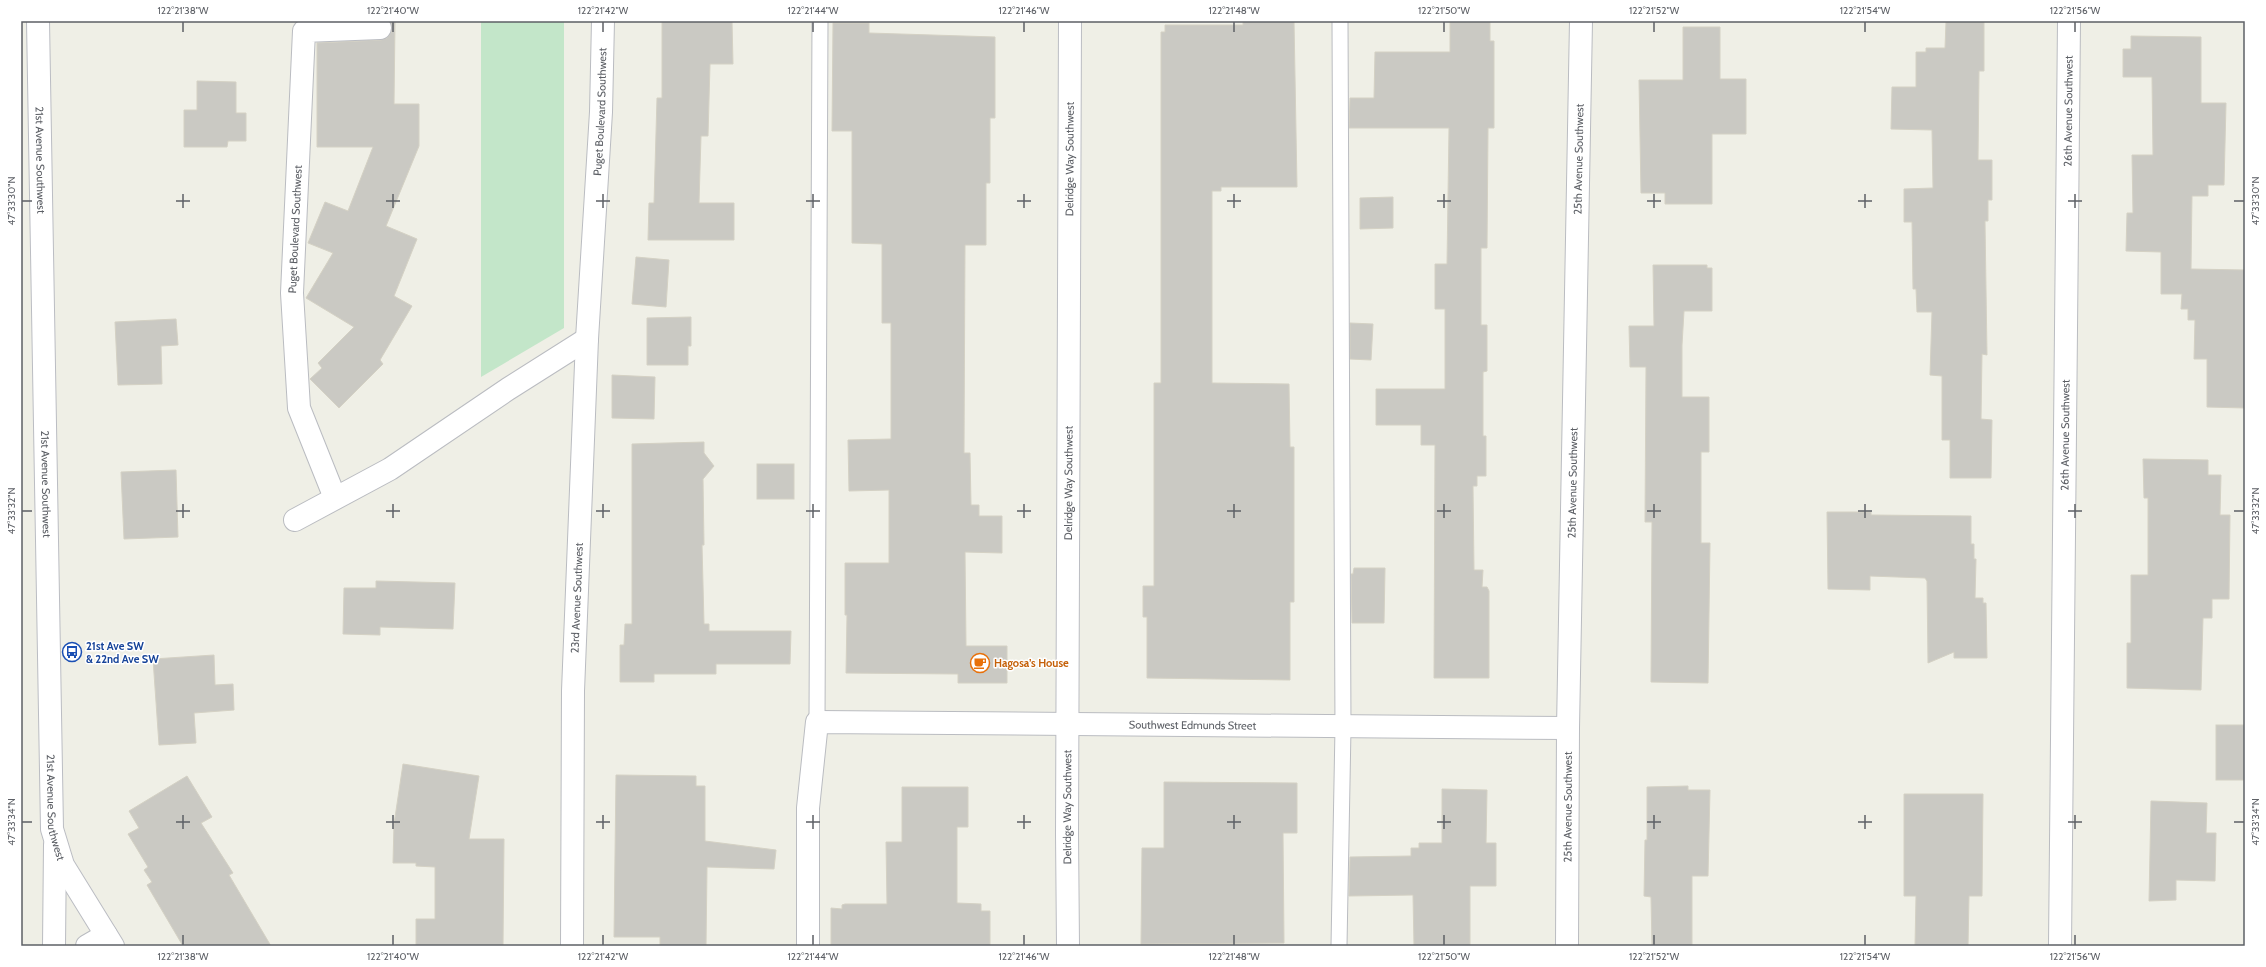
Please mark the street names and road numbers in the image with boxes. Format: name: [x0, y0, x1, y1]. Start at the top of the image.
street label: Puget Boulevard Southwest: [590, 47, 609, 176]
street label: 26th Avenue Southwest: [2061, 55, 2076, 167]
street label: Delridge Way Southwest: [1062, 101, 1077, 216]
street label: 25th Avenue Southwest: [1570, 103, 1586, 215]
street label: 21st Avenue Southwest: [32, 106, 48, 214]
street label: Puget Boulevard Southwest: [285, 165, 305, 294]
street label: 26th Avenue Southwest: [2057, 379, 2073, 491]
street label: Delridge Way Southwest: [1061, 425, 1076, 540]
street label: 25th Avenue Southwest: [1564, 427, 1581, 539]
street label: 21st Avenue Southwest: [38, 430, 54, 538]
street label: 23rd Avenue Southwest: [568, 542, 586, 654]
street label: Southwest Edmunds Street: [1129, 717, 1256, 733]
street label: Delridge Way Southwest: [1060, 749, 1074, 864]
street label: 25th Avenue Southwest: [1560, 751, 1575, 863]
street label: 21st Avenue Southwest: [44, 754, 68, 862]

